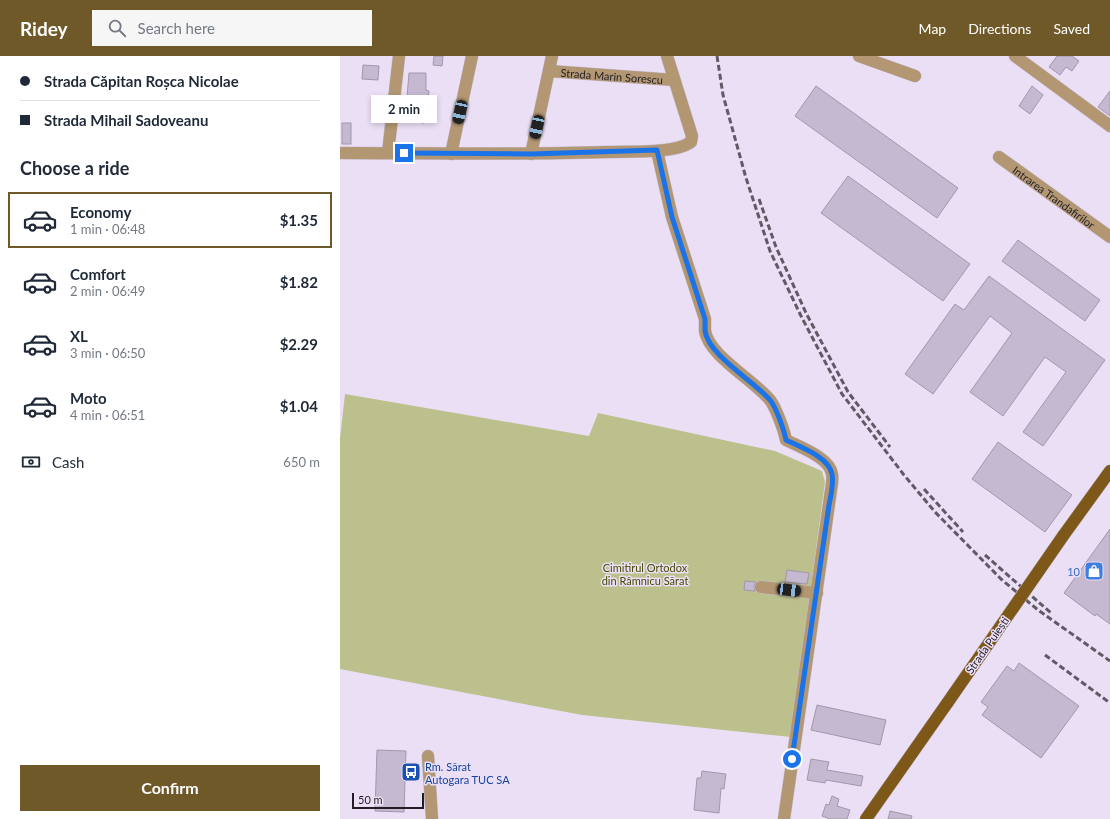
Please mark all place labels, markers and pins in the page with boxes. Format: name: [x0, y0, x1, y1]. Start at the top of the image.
shop icon: 10: [1083, 560, 1105, 582]
place label: 10: [1067, 565, 1081, 578]
place label: Rm. Sărat Autogara TUC SA: [425, 760, 510, 786]
bus stop icon: Rm. Sărat Autogara TUC SA: [400, 761, 422, 783]

